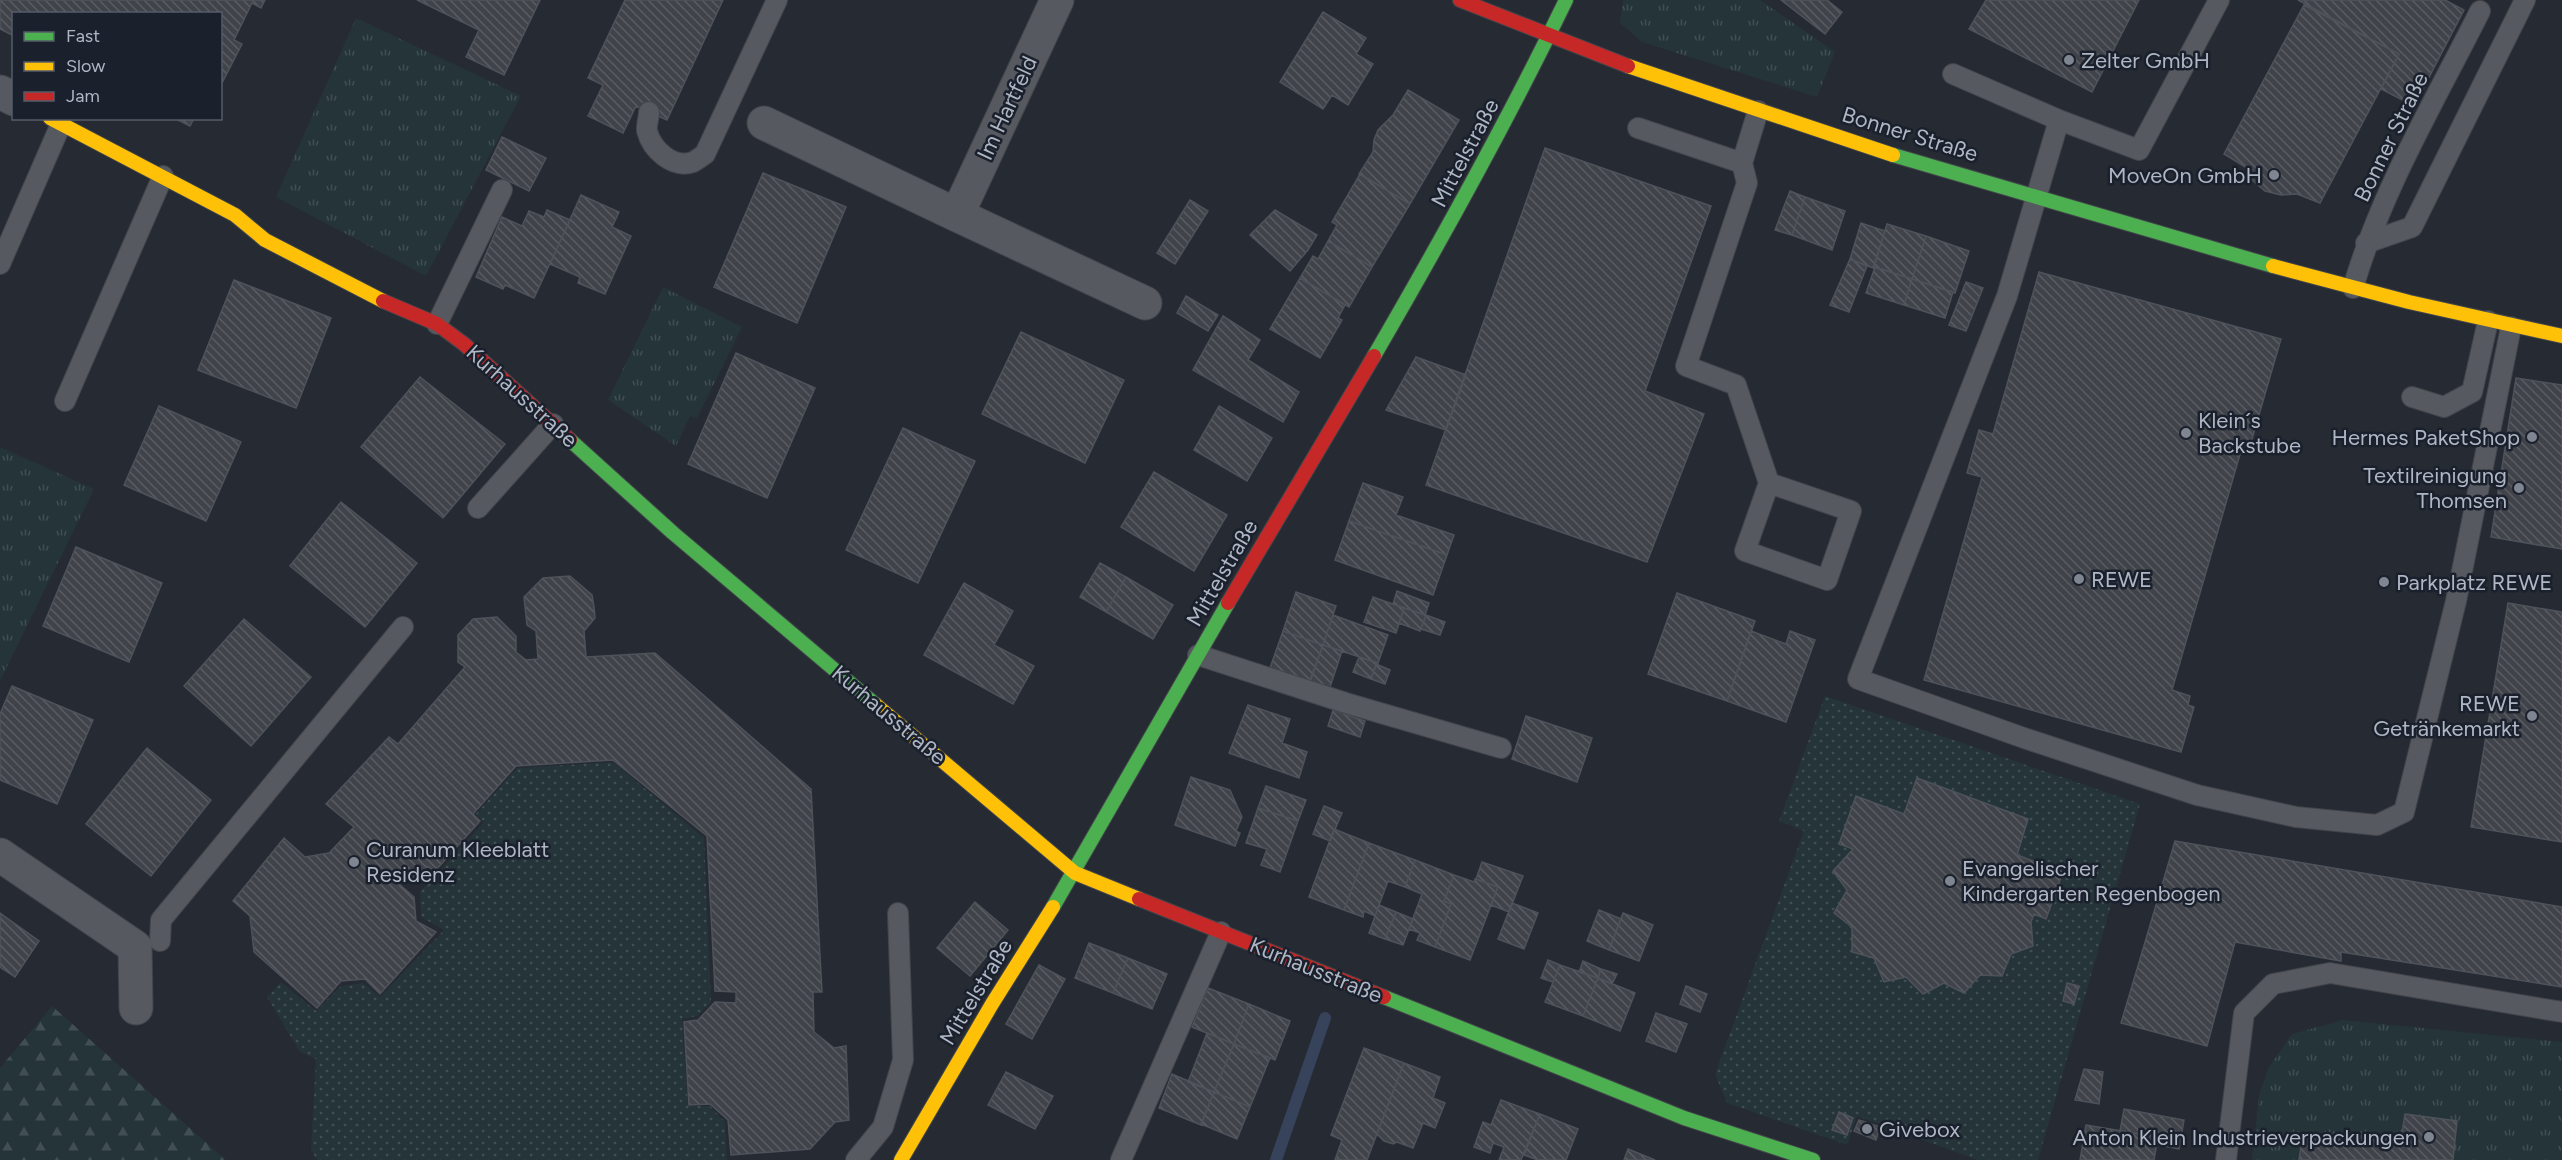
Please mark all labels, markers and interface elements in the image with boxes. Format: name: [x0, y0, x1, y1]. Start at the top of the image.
legend: [12, 12, 222, 120]
text: Fast: [66, 25, 100, 47]
place label: Zelter GmbH: [2081, 47, 2210, 74]
street label: Im Hartfeld: [971, 52, 1043, 164]
marker: Zelter GmbH: [2062, 53, 2076, 67]
text: Slow: [66, 55, 105, 77]
street label: Bonner Straße: [2348, 68, 2434, 206]
text: Jam: [66, 85, 100, 107]
street label: Mittelstraße: [1425, 94, 1505, 212]
street label: Bonner Straße: [1839, 101, 1981, 167]
place label: MoveOn GmbH: [2108, 162, 2262, 189]
marker: MoveOn GmbH: [2267, 168, 2281, 182]
street label: Kurhausstraße: [461, 339, 583, 453]
place label: Klein´s Backstube: [2198, 407, 2301, 459]
place label: Hermes PaketShop: [2332, 424, 2520, 451]
marker: Klein´s Backstube: [2179, 426, 2193, 440]
marker: Hermes PaketShop: [2525, 430, 2539, 444]
place label: Textilreinigung Thomsen: [2363, 462, 2507, 514]
marker: Textilreinigung Thomsen: [2512, 481, 2526, 495]
street label: Mittelstraße: [1181, 515, 1263, 631]
place label: REWE: [2091, 566, 2152, 593]
place label: Parkplatz REWE: [2396, 569, 2552, 596]
marker: REWE: [2072, 572, 2086, 586]
marker: Parkplatz REWE: [2377, 575, 2391, 589]
street label: Kurhausstraße: [826, 659, 952, 771]
place label: REWE Getränkemarkt: [2373, 690, 2520, 742]
marker: REWE Getränkemarkt: [2525, 709, 2539, 723]
place label: Curanum Kleeblatt Residenz: [366, 836, 549, 888]
marker: Curanum Kleeblatt Residenz: [347, 855, 361, 869]
place label: Evangelischer Kindergarten Regenbogen: [1962, 855, 2221, 907]
marker: Evangelischer Kindergarten Regenbogen: [1943, 874, 1957, 888]
street label: Kurhausstraße: [1246, 931, 1386, 1009]
street label: Mittelstraße: [934, 934, 1018, 1050]
place label: Givebox: [1879, 1116, 1961, 1143]
marker: Givebox: [1860, 1122, 1874, 1136]
place label: Anton Klein Industrieverpackungen: [2073, 1124, 2417, 1151]
marker: Anton Klein Industrieverpackungen: [2422, 1130, 2436, 1144]

